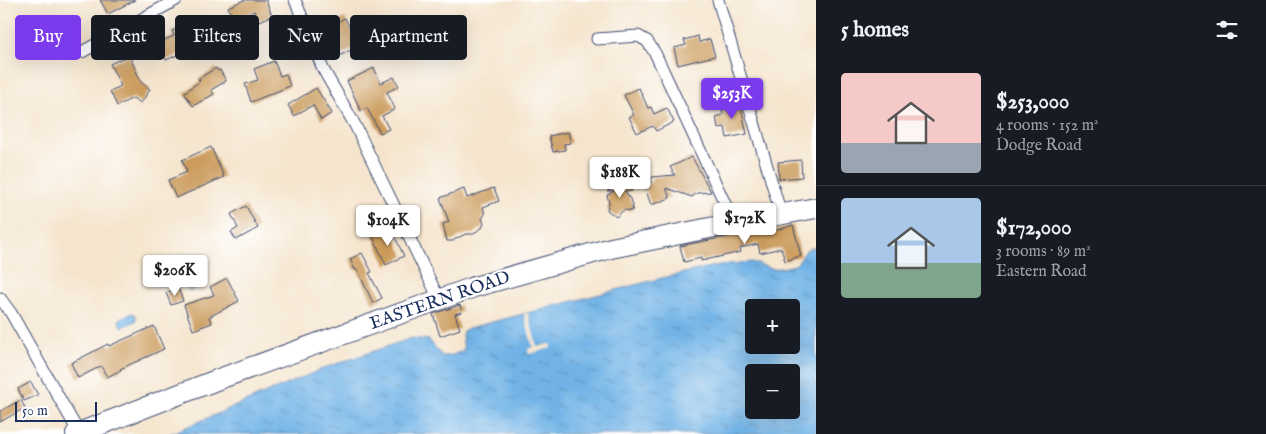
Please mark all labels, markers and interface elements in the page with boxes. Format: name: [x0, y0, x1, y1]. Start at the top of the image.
chip: Buy: [15, 15, 81, 60]
chip: Rent: [91, 15, 165, 60]
chip: Filters: [175, 15, 259, 60]
chip: New: [269, 15, 340, 60]
chip: Apartment: [350, 15, 467, 60]
icon: filters: [1213, 16, 1241, 44]
text: 5 homes: [841, 17, 909, 44]
pin: $253K: [697, 78, 767, 120]
text: $253K: [712, 84, 752, 104]
text: $253,000: [996, 89, 1069, 116]
icon: home: [881, 93, 941, 153]
text: 4 rooms · 152 m²: [996, 116, 1098, 136]
text: Dodge Road: [996, 136, 1082, 156]
pin: $188K: [585, 156, 655, 199]
text: $188K: [601, 163, 639, 183]
pin: $172K: [710, 202, 780, 245]
pin: $104K: [353, 204, 423, 247]
text: $172K: [724, 209, 766, 229]
text: $104K: [367, 211, 409, 231]
text: $172,000: [996, 215, 1072, 242]
icon: home: [881, 218, 941, 278]
text: 3 rooms · 89 m²: [996, 242, 1091, 262]
pin: $206K: [140, 254, 210, 297]
text: $206K: [154, 261, 196, 281]
text: Eastern Road: [996, 262, 1087, 282]
street label: EASTERN ROAD: [367, 266, 513, 336]
map controls: [745, 299, 800, 419]
button: +: [745, 299, 800, 354]
button: −: [745, 364, 800, 419]
scale bar: [15, 399, 98, 422]
text: 50 m: [22, 402, 48, 420]

